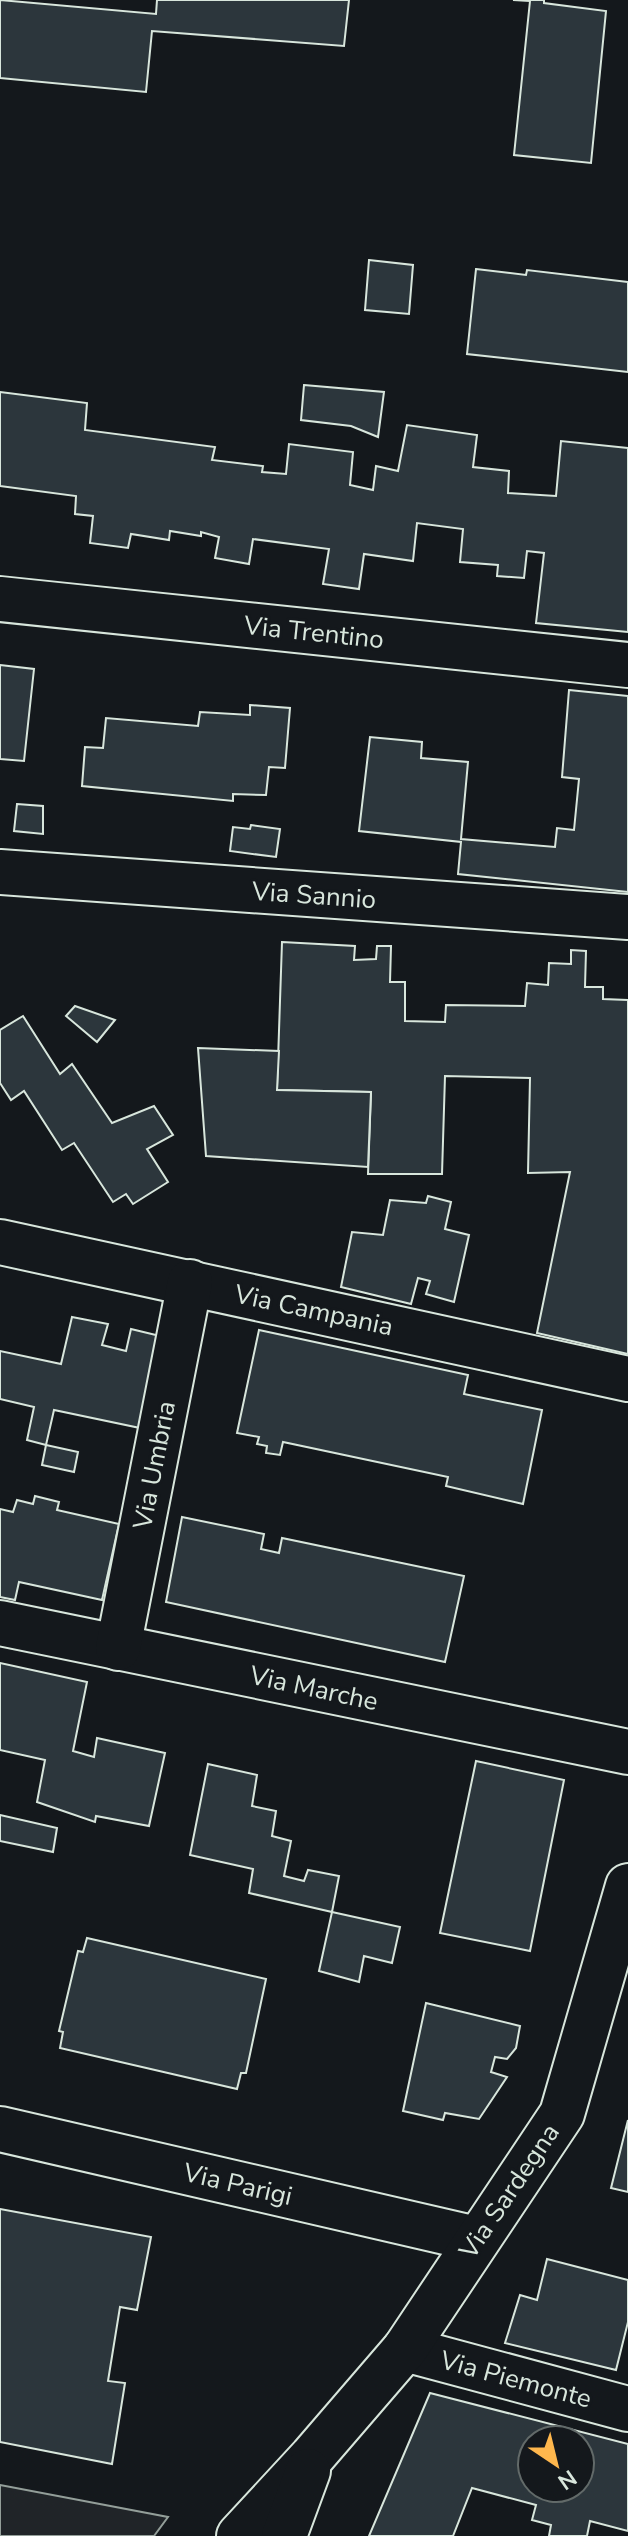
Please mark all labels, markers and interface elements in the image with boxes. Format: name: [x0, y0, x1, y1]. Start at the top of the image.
street label: Via Trentino: [241, 608, 385, 657]
street label: Via Sannio: [250, 874, 377, 917]
street label: Via Campania: [231, 1276, 396, 1344]
street label: Via Umbria: [125, 1398, 184, 1533]
street label: Via Marche: [246, 1658, 381, 1719]
street label: Via Sardegna: [451, 2117, 568, 2267]
street label: Via Parigi: [179, 2155, 296, 2214]
street label: Via Piemonte: [436, 2342, 595, 2416]
north arrow: [516, 2424, 596, 2504]
text: N: [552, 2463, 582, 2497]

